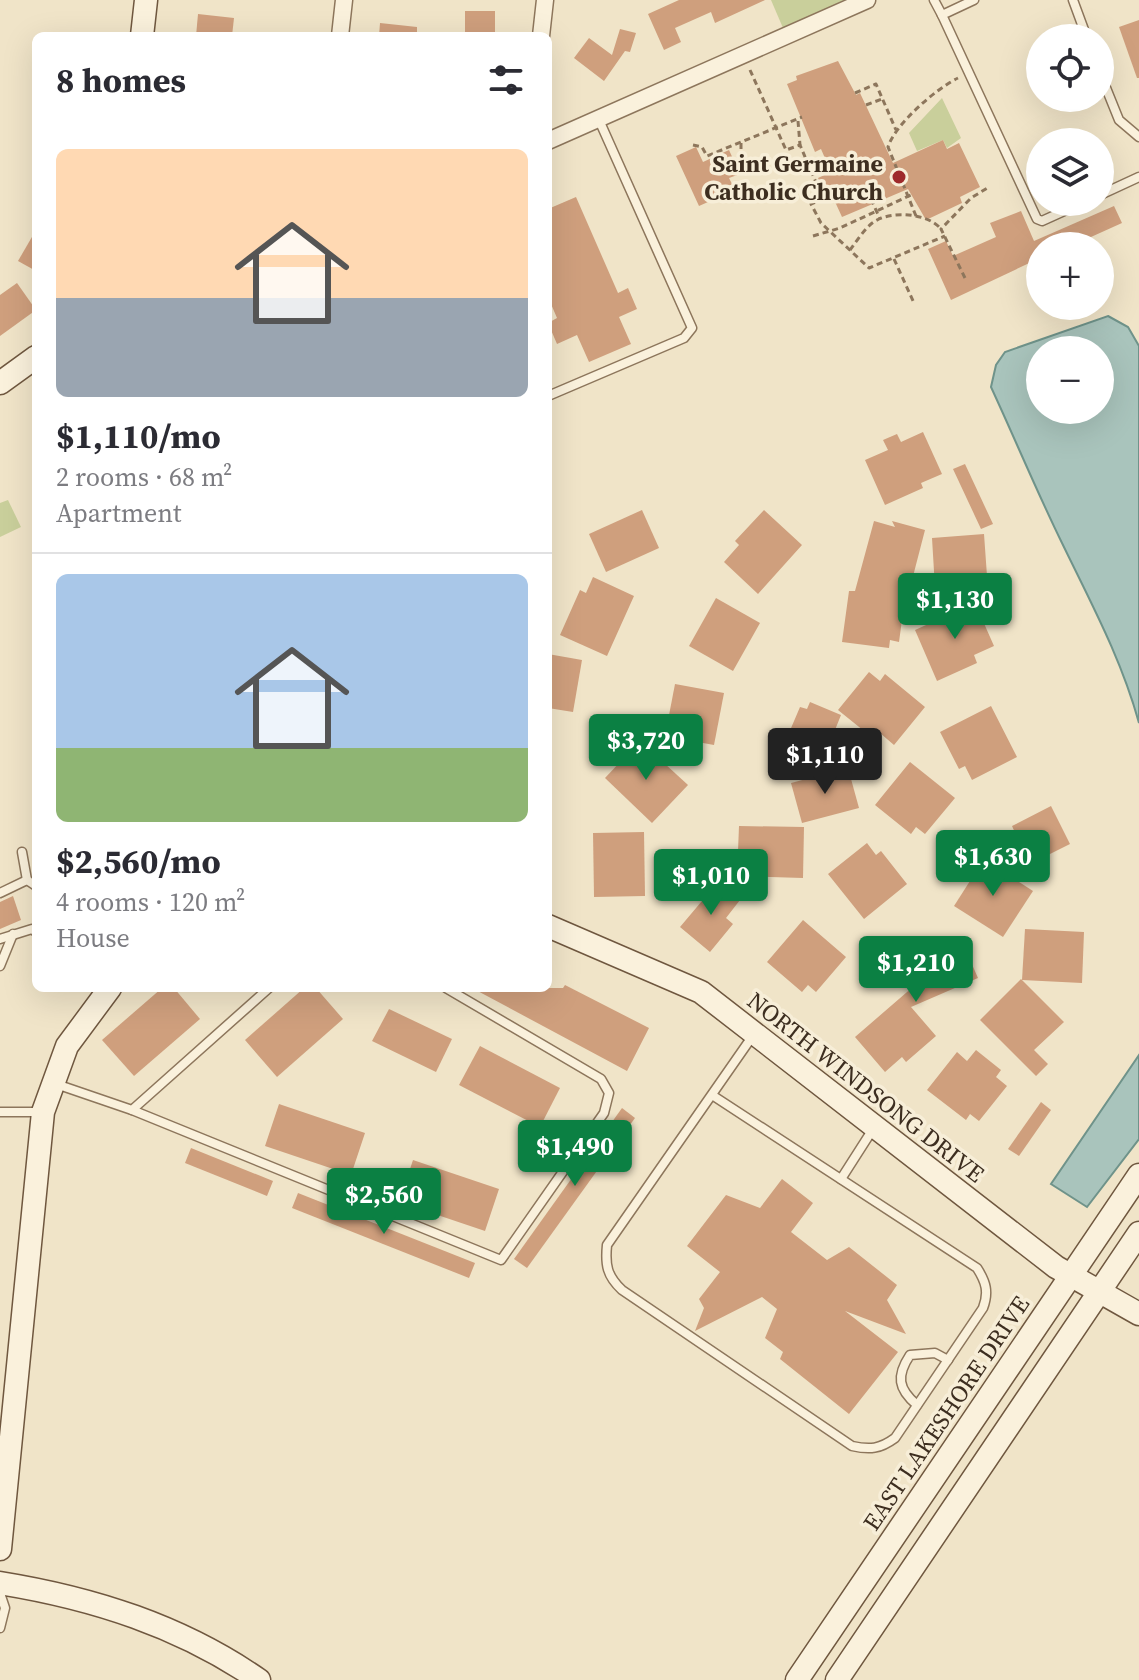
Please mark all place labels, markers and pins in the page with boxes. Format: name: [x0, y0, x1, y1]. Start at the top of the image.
place label: Saint Germaine Catholic Church: [704, 147, 883, 208]
marker: Saint Germaine Catholic Church: [890, 168, 908, 186]
pin: $1,130: [890, 573, 1020, 641]
pin: $3,720: [581, 714, 711, 782]
pin: $1,110: [760, 728, 890, 796]
pin: $1,630: [928, 830, 1058, 898]
pin: $1,010: [646, 849, 776, 917]
pin: $1,210: [851, 936, 981, 1004]
pin: $1,490: [510, 1120, 640, 1188]
pin: $2,560: [319, 1168, 449, 1236]

